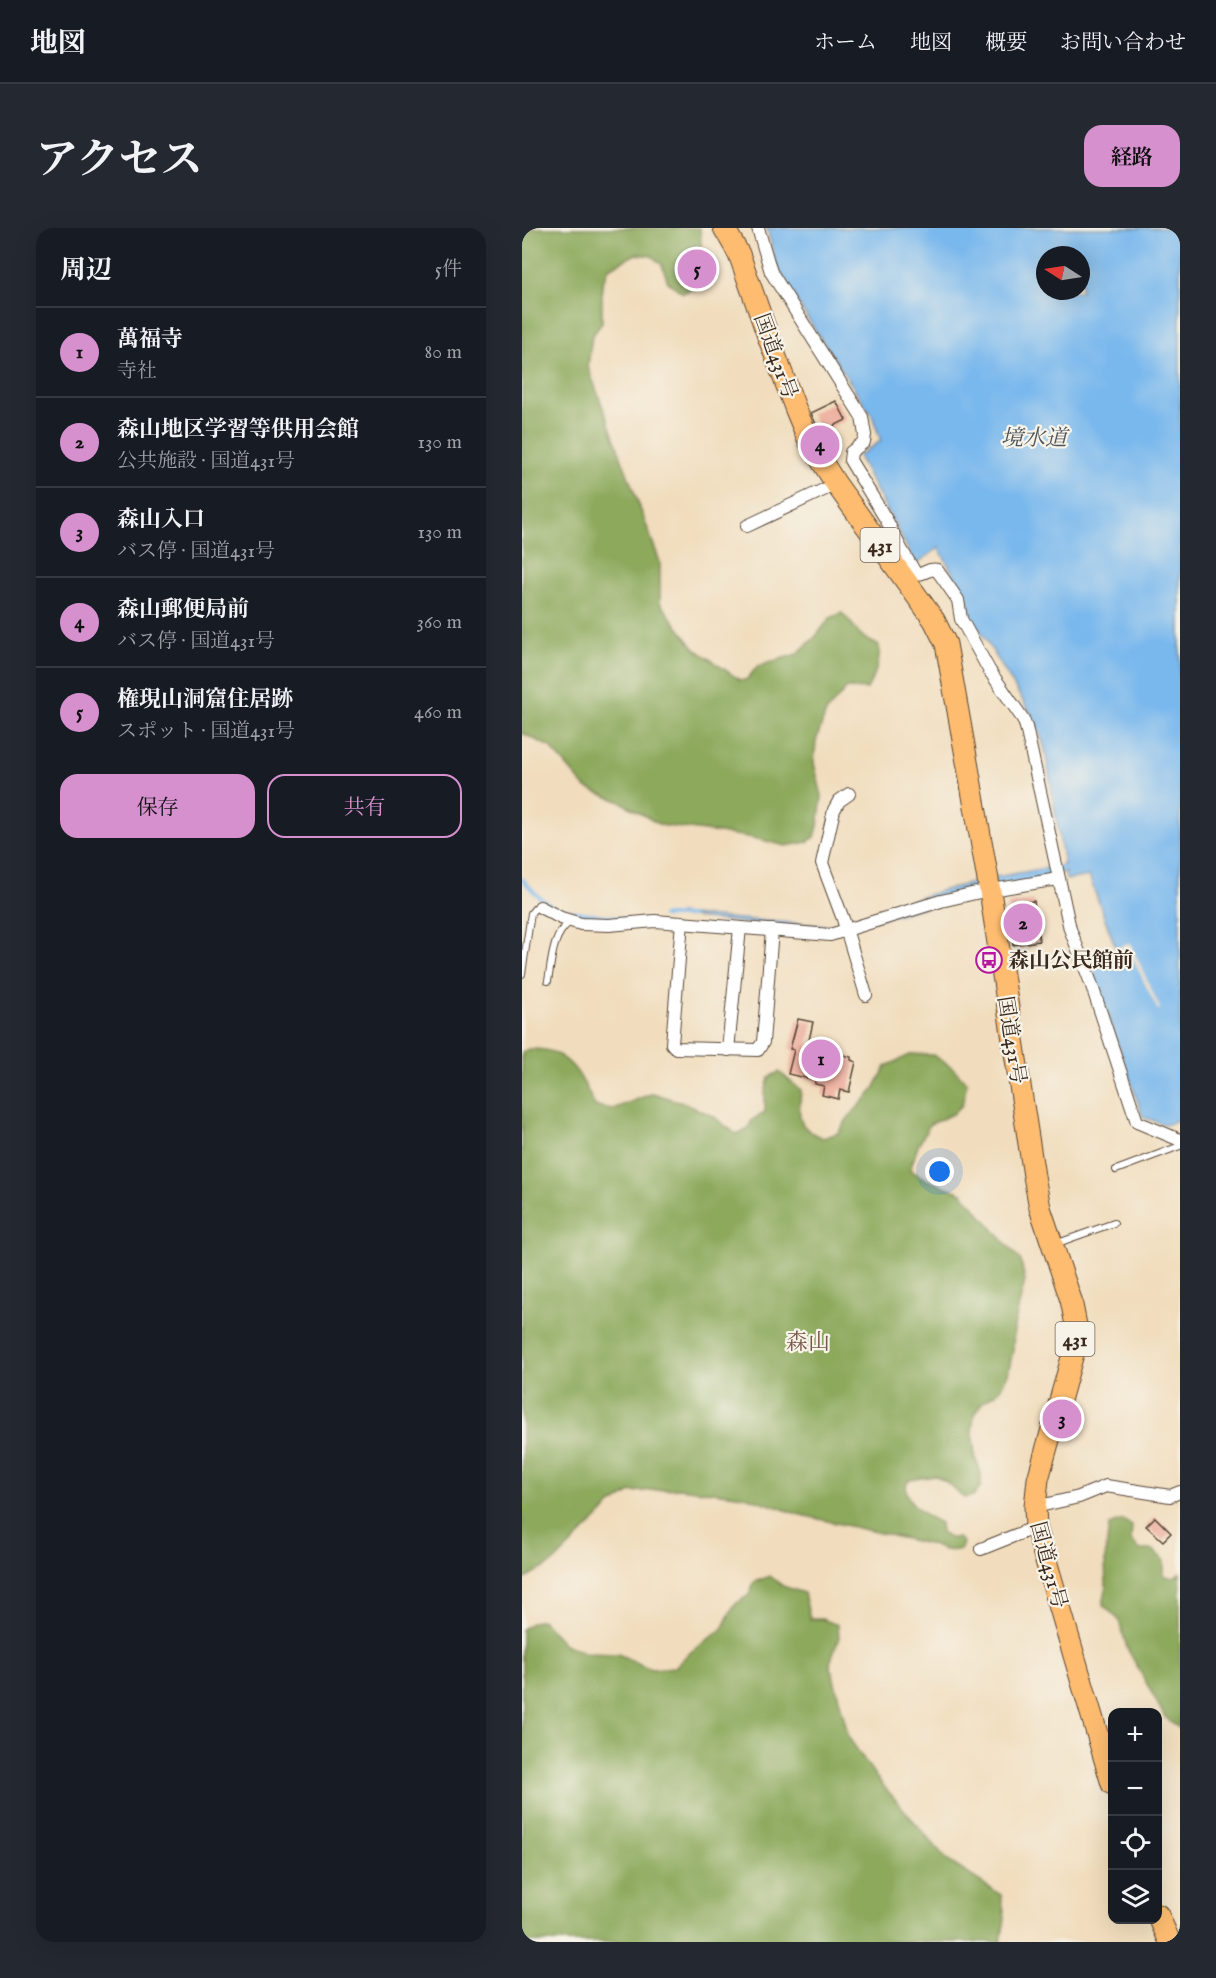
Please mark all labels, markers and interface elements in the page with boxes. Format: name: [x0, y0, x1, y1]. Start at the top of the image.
text: 地図: [30, 27, 86, 62]
text: ホーム: [814, 30, 877, 57]
text: 地図: [910, 30, 952, 57]
text: 概要: [985, 30, 1027, 57]
text: お問い合わせ: [1060, 30, 1186, 57]
button: 経路: [1084, 125, 1180, 187]
text: アクセス: [36, 135, 203, 188]
pin: 5: [678, 246, 717, 291]
north arrow: [1036, 246, 1090, 300]
text: 周辺: [60, 254, 112, 287]
text: 5件: [435, 257, 462, 282]
street label: 国道431号: [747, 310, 802, 403]
text: 萬福寺: [117, 326, 183, 354]
text: 1: [76, 340, 83, 365]
text: 80 m: [425, 340, 462, 365]
text: 寺社: [117, 359, 157, 384]
text: 森山地区学習等供用会館: [117, 416, 359, 444]
pin: 4: [800, 422, 840, 468]
water label: 境水道: [1001, 425, 1070, 453]
text: 2: [75, 430, 84, 455]
text: 130 m: [417, 430, 462, 455]
text: 公共施設 · 国道431号: [117, 449, 295, 474]
text: 森山入口: [117, 506, 205, 534]
text: 3: [76, 520, 83, 545]
text: 130 m: [417, 520, 462, 545]
road number: 431: [860, 528, 900, 562]
text: バス停 · 国道431号: [117, 539, 275, 564]
text: 森山郵便局前: [117, 596, 249, 624]
text: 4: [75, 610, 84, 635]
text: 360 m: [416, 610, 462, 635]
text: バス停 · 国道431号: [117, 629, 275, 654]
text: 権現山洞窟住居跡: [117, 686, 293, 714]
text: 5: [76, 700, 83, 725]
text: 460 m: [414, 700, 462, 725]
text: スポット · 国道431号: [117, 719, 295, 744]
button: 保存: [60, 774, 255, 838]
button: 共有: [267, 774, 462, 838]
pin: 2: [1004, 900, 1042, 946]
bus stop icon: 森山公民館前: [974, 945, 1004, 975]
place label: 森山公民館前: [1008, 948, 1134, 975]
street label: 国道431号: [990, 994, 1031, 1086]
pin: 1: [802, 1036, 840, 1082]
your location: [925, 1157, 954, 1186]
road number: 431: [1056, 1322, 1094, 1356]
district label: 森山: [786, 1329, 830, 1357]
pin: 3: [1042, 1396, 1082, 1442]
street label: 国道431号: [1023, 1519, 1072, 1612]
map controls: [1108, 1708, 1162, 1924]
button: +: [1108, 1708, 1162, 1762]
button: −: [1108, 1762, 1162, 1816]
button: locate: [1108, 1816, 1162, 1870]
button: layers: [1108, 1870, 1162, 1924]

